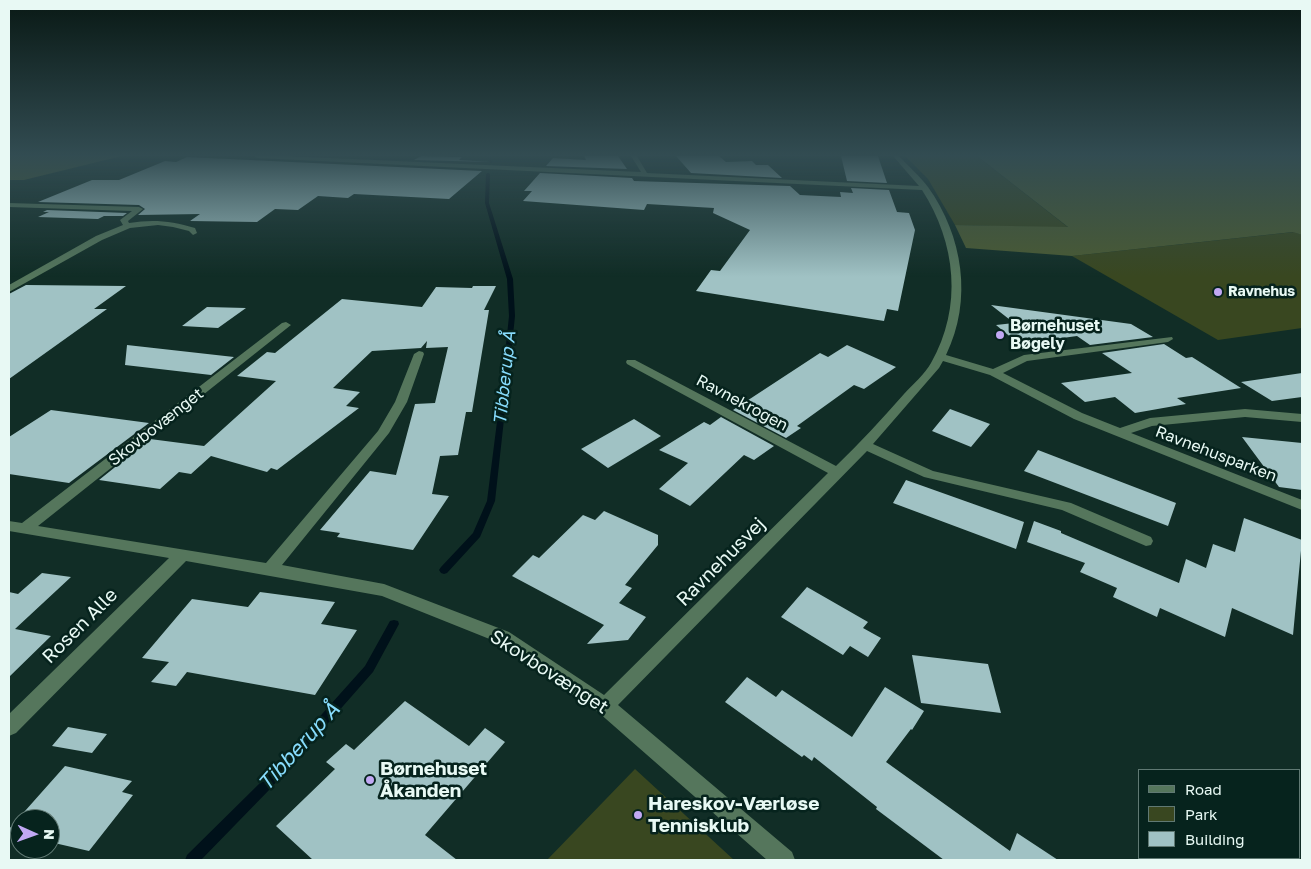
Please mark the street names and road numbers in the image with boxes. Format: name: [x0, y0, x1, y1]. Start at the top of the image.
street label: Ravnekrogen: [693, 371, 791, 435]
street label: Skovbovænget: [105, 384, 207, 470]
street label: Ravnehusparken: [1153, 422, 1279, 486]
street label: Ravnehusvej: [672, 513, 770, 611]
street label: Rosen Alle: [38, 584, 122, 668]
street label: Skovbovænget: [485, 625, 613, 719]

